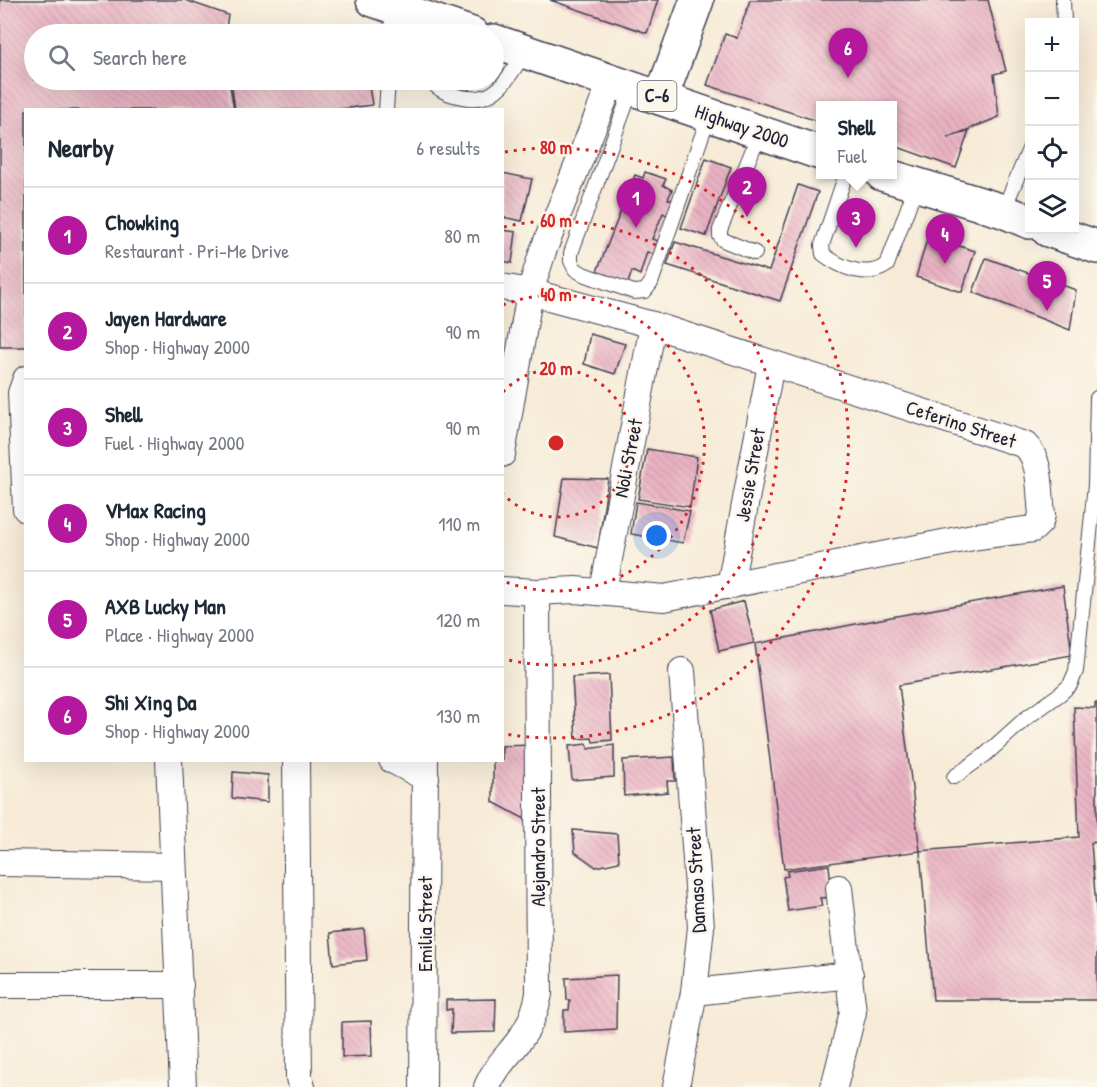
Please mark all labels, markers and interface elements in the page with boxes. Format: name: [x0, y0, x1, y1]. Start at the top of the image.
map controls: [1025, 18, 1079, 234]
button: +: [1025, 18, 1079, 72]
search box: [24, 24, 504, 90]
pin: 6: [828, 28, 868, 78]
icon: search: [45, 41, 78, 74]
text: Search here: [93, 42, 187, 72]
button: −: [1025, 72, 1079, 126]
road number: C-6: [638, 81, 676, 111]
street label: Highway 2000: [692, 97, 793, 154]
popup: [816, 101, 897, 179]
text: Shell: [838, 112, 875, 142]
button: locate: [1025, 126, 1079, 180]
text: Nearby: [48, 130, 114, 165]
text: 6 results: [416, 134, 480, 161]
text: 80 m: [540, 135, 572, 160]
text: Fuel: [838, 142, 866, 169]
pin: 2: [728, 168, 766, 217]
pin: 1: [616, 178, 656, 228]
button: layers: [1025, 180, 1079, 234]
pin: 3: [836, 198, 876, 248]
text: Chowking: [105, 207, 179, 237]
text: 60 m: [540, 208, 572, 233]
pin: 4: [926, 214, 964, 264]
text: 1: [64, 222, 71, 249]
text: 80 m: [444, 222, 480, 249]
text: Restaurant · Pri-Me Drive: [105, 237, 289, 264]
pin: 5: [1028, 262, 1066, 311]
text: 40 m: [540, 282, 572, 307]
text: Jayen Hardware: [105, 303, 227, 333]
text: 2: [63, 318, 72, 345]
text: 90 m: [446, 318, 480, 345]
text: Shop · Highway 2000: [105, 333, 250, 360]
text: 20 m: [540, 356, 572, 381]
street label: Ceferino Street: [903, 393, 1021, 454]
text: Shell: [105, 399, 143, 429]
text: 3: [63, 414, 72, 441]
text: 90 m: [446, 414, 480, 441]
street label: Noli Street: [607, 415, 649, 500]
street label: Jessie Street: [728, 425, 771, 524]
text: Fuel · Highway 2000: [105, 429, 245, 456]
centre of rings: [546, 433, 566, 453]
text: VMax Racing: [105, 495, 206, 525]
text: 4: [64, 510, 71, 537]
text: 110 m: [438, 510, 480, 537]
your location: [642, 521, 671, 550]
text: Shop · Highway 2000: [105, 525, 250, 552]
text: AXB Lucky Man: [105, 591, 226, 621]
text: 5: [63, 606, 72, 633]
text: 120 m: [436, 606, 480, 633]
text: Place · Highway 2000: [105, 621, 254, 648]
text: Shi Xing Da: [105, 687, 196, 717]
text: 6: [64, 702, 71, 729]
text: 130 m: [437, 702, 480, 729]
text: Shop · Highway 2000: [105, 717, 250, 744]
street label: Alejandro Street: [524, 786, 551, 907]
street label: Damaso Street: [679, 825, 712, 934]
street label: Emilia Street: [411, 875, 438, 972]

